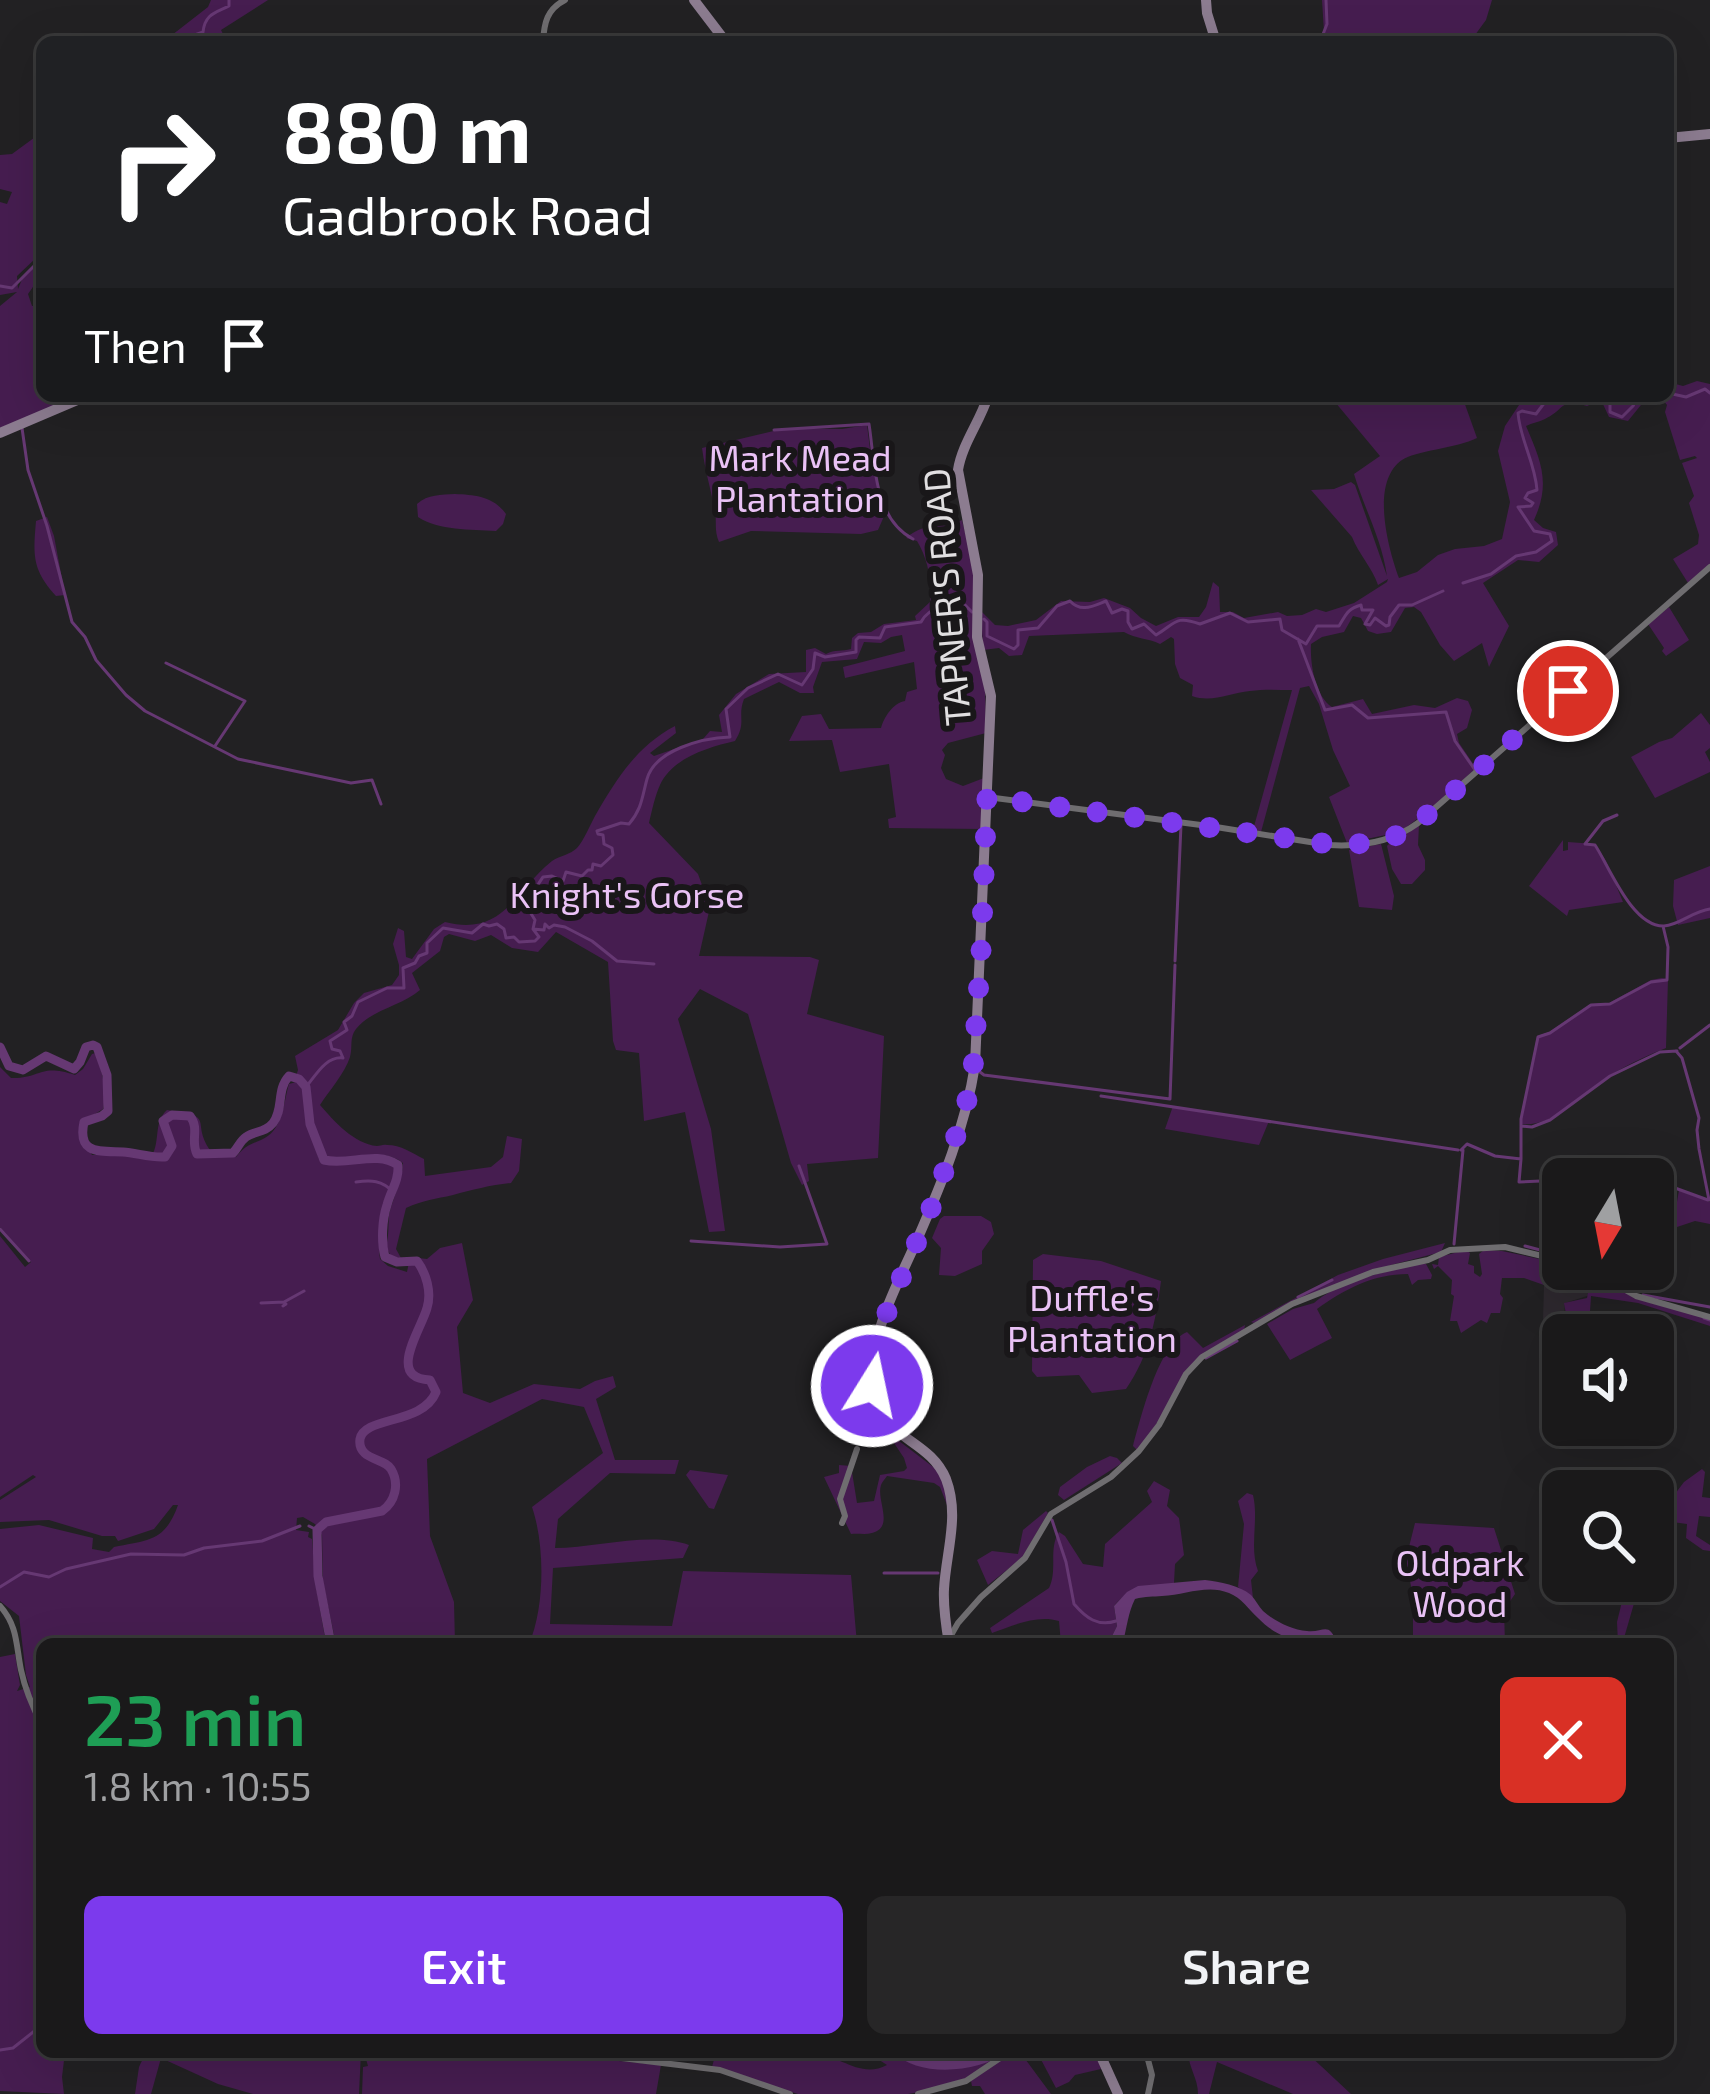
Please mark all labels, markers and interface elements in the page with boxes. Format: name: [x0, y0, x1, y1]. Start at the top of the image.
text: 880 m: [282, 79, 532, 180]
icon: right: [84, 84, 240, 240]
text: Gadbrook Road: [282, 181, 653, 246]
icon: arrive: [211, 312, 277, 378]
text: Then: [84, 318, 187, 372]
park label: Mark Mead Plantation: [708, 435, 892, 519]
street label: TAPNER'S ROAD: [913, 467, 978, 728]
pin: [1517, 640, 1619, 742]
icon: arrive: [1535, 658, 1601, 724]
park label: Knight's Gorse: [510, 872, 744, 915]
north arrow: [1542, 1158, 1674, 1290]
map controls: [1542, 1158, 1674, 1602]
park label: Duffle's Plantation: [1007, 1275, 1177, 1359]
button: sound: [1542, 1314, 1674, 1446]
position arrow: [809, 1323, 935, 1449]
button: search: [1542, 1470, 1674, 1602]
park label: Oldpark Wood: [1396, 1540, 1524, 1624]
text: 23 min: [84, 1674, 306, 1760]
button: close: [1500, 1677, 1626, 1803]
text: 1.8 km · 10:55: [84, 1762, 312, 1809]
button: Exit: [84, 1896, 843, 2034]
button: Share: [867, 1896, 1626, 2034]

